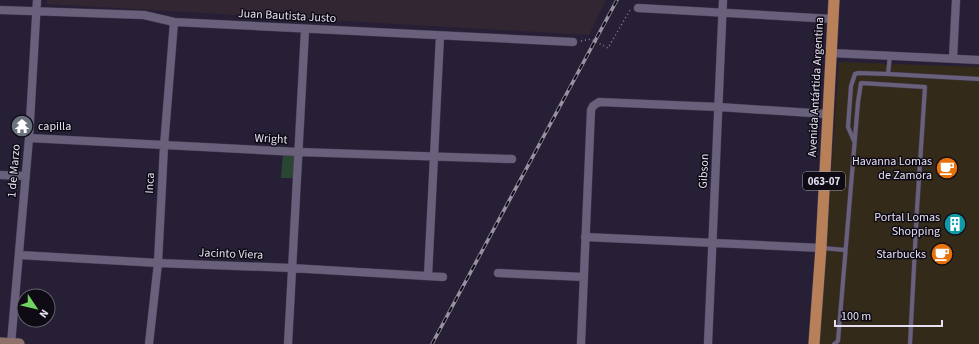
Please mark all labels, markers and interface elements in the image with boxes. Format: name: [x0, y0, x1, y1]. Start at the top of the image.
street label: Juan Bautista Justo: [237, 5, 337, 27]
street label: Avenida Antártida Argentina: [804, 16, 828, 158]
temple icon: capilla: [9, 113, 35, 139]
place label: capilla: [38, 118, 71, 135]
street label: Wright: [254, 130, 288, 148]
street label: 1 de Marzo: [3, 143, 25, 199]
street label: Gibson: [695, 153, 713, 189]
place label: Havanna Lomas de Zamora: [852, 153, 932, 184]
cafe icon: Havanna Lomas de Zamora: [934, 155, 960, 181]
street label: Inca: [141, 172, 159, 194]
road number: 063-07: [803, 172, 845, 190]
place label: Portal Lomas Shopping: [874, 209, 940, 240]
building icon: Portal Lomas Shopping: [942, 211, 968, 237]
cafe icon: Starbucks: [929, 241, 955, 267]
street label: Jacinto Viera: [198, 244, 264, 264]
place label: Starbucks: [876, 246, 926, 263]
north arrow: [16, 288, 56, 328]
scale bar: [835, 302, 942, 328]
text: N: [36, 306, 52, 321]
text: 100 m: [841, 308, 871, 325]

